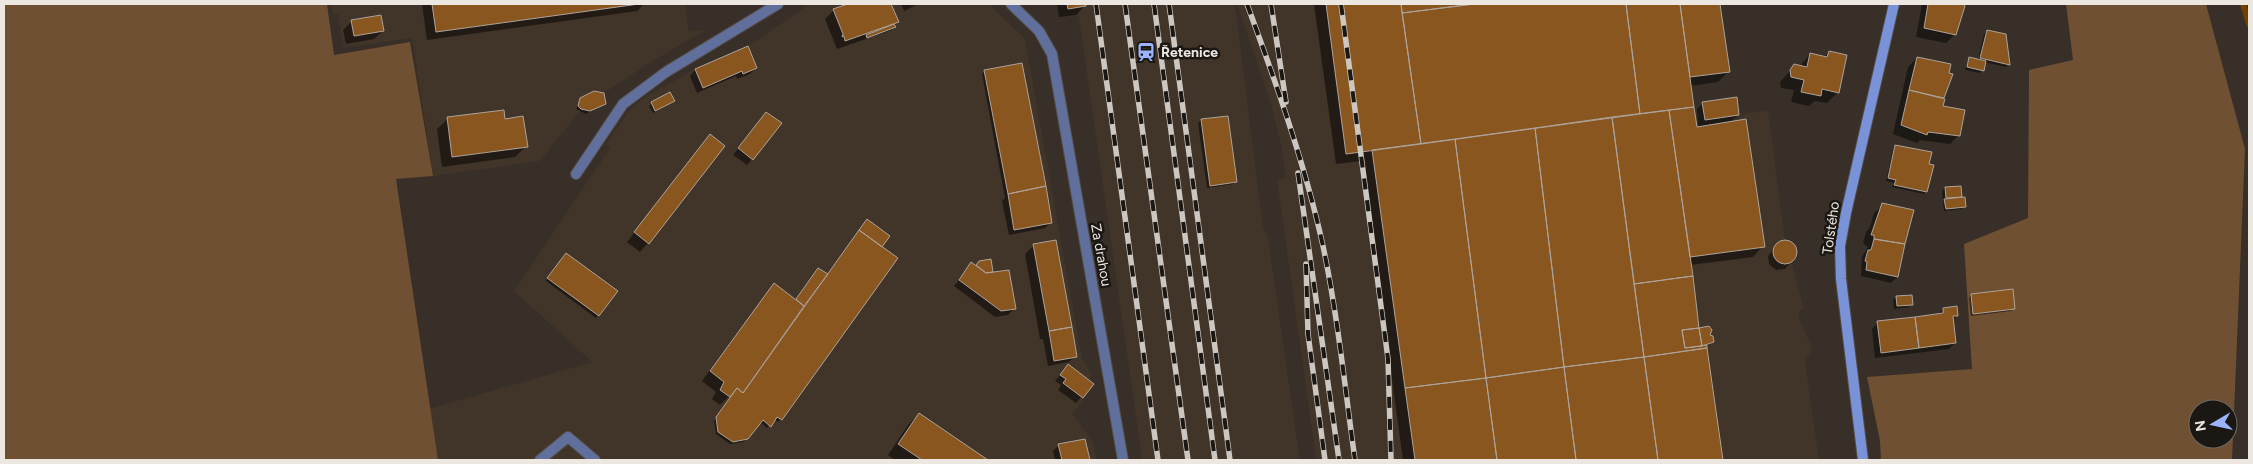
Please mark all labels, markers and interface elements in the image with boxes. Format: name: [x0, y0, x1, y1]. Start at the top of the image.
station icon: Řetenice: [1135, 41, 1157, 63]
place label: Řetenice: [1161, 44, 1218, 61]
street label: Tolstého: [1819, 200, 1843, 256]
street label: Za drahou: [1087, 222, 1115, 288]
north arrow: [2188, 399, 2238, 449]
text: N: [2191, 419, 2210, 433]

